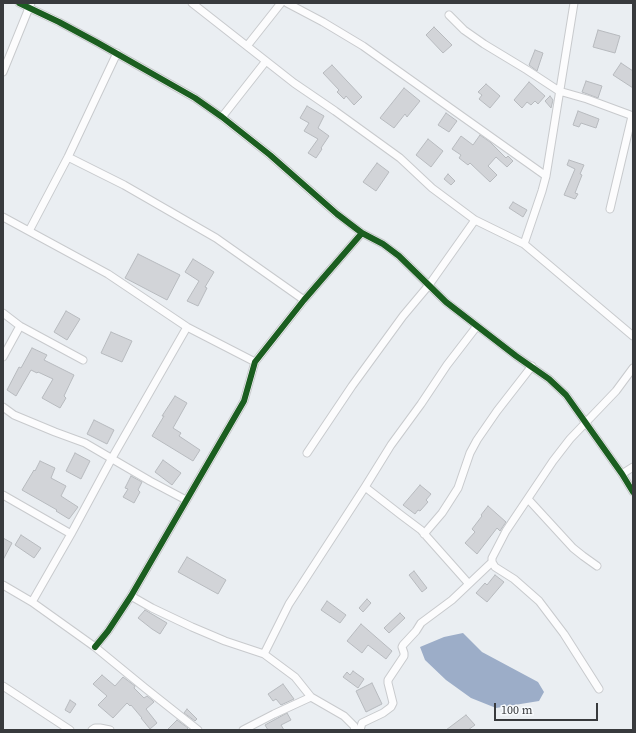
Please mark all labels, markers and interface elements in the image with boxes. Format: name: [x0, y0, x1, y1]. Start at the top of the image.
scale bar: [496, 695, 600, 721]
text: 100 m: [501, 702, 533, 718]

